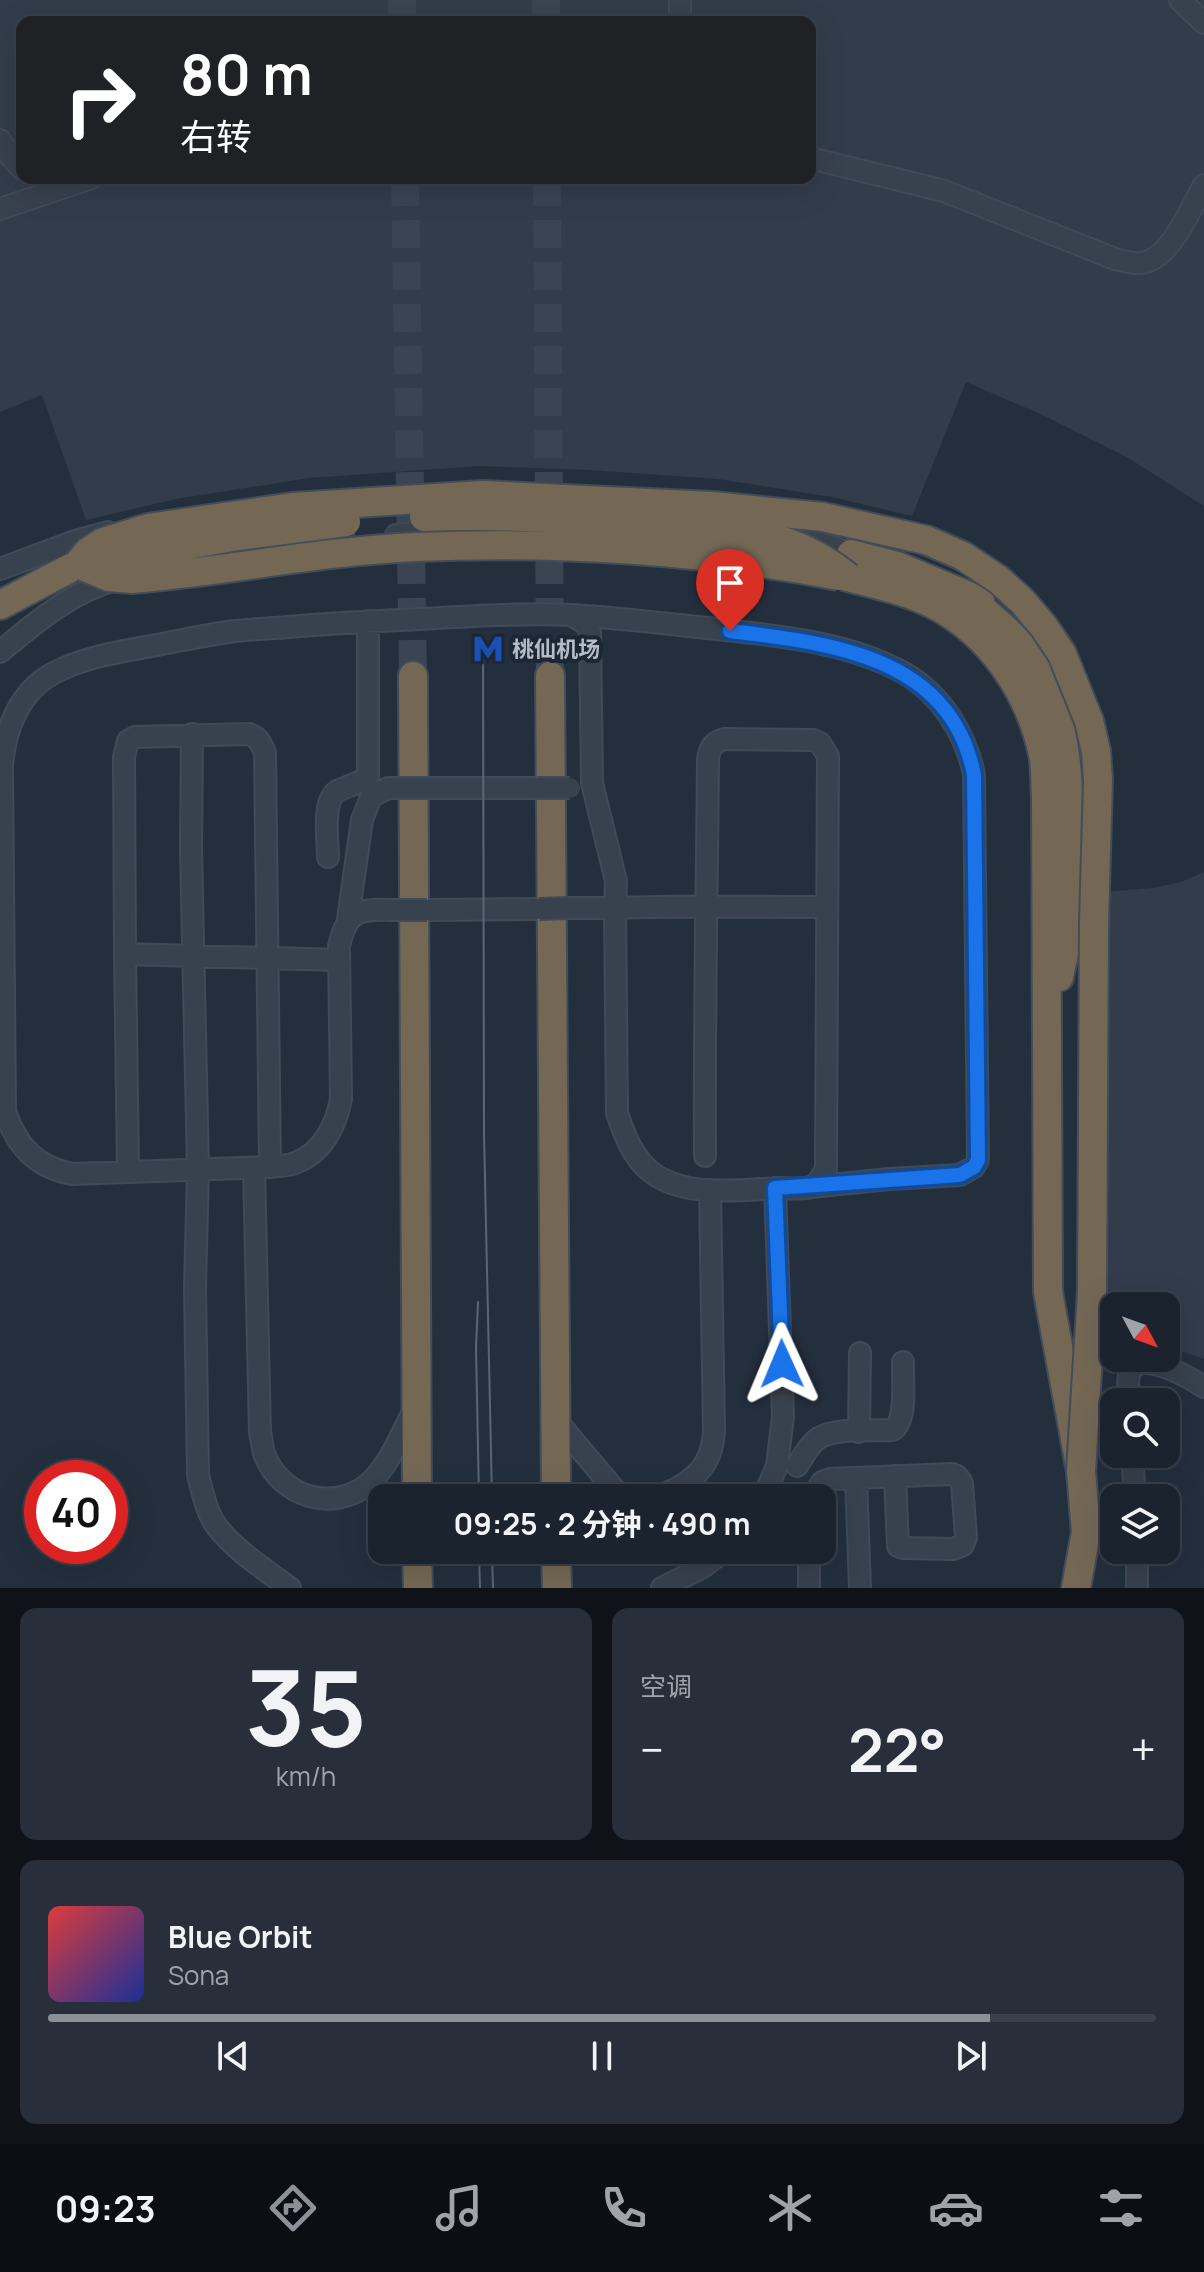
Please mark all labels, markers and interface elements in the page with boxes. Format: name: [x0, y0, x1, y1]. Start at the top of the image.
text: 80 m: [180, 35, 313, 112]
icon: right: [48, 48, 152, 152]
text: 右转: [180, 112, 252, 161]
pin: [696, 549, 764, 631]
icon: arrive: [708, 561, 752, 605]
metro station icon: 桃仙机场: [471, 632, 505, 666]
place label: 桃仙机场: [512, 634, 600, 664]
north arrow: [1100, 1292, 1180, 1372]
map controls: [1100, 1292, 1180, 1564]
position arrow: [740, 1322, 824, 1406]
button: search: [1100, 1388, 1180, 1468]
speed limit sign: 40: [24, 1460, 128, 1564]
button: layers: [1100, 1484, 1180, 1564]
text: 09:25 · 2 分钟 · 490 m: [454, 1503, 750, 1544]
text: 35: [245, 1635, 367, 1777]
text: 空调: [640, 1668, 692, 1704]
text: 22°: [848, 1708, 946, 1790]
text: −: [640, 1719, 664, 1779]
text: +: [1131, 1719, 1156, 1779]
text: km/h: [276, 1758, 336, 1794]
text: Blue Orbit: [168, 1916, 313, 1957]
text: Sona: [168, 1957, 229, 1993]
icon: previous: [211, 2034, 255, 2078]
icon: pause: [580, 2034, 624, 2078]
icon: next: [949, 2034, 993, 2078]
icon: directions: [265, 2180, 321, 2236]
icon: music: [431, 2180, 487, 2236]
icon: phone: [596, 2180, 652, 2236]
icon: climate: [762, 2180, 818, 2236]
icon: car: [928, 2180, 984, 2236]
icon: filters: [1093, 2180, 1149, 2236]
text: 09:23: [55, 2184, 156, 2233]

